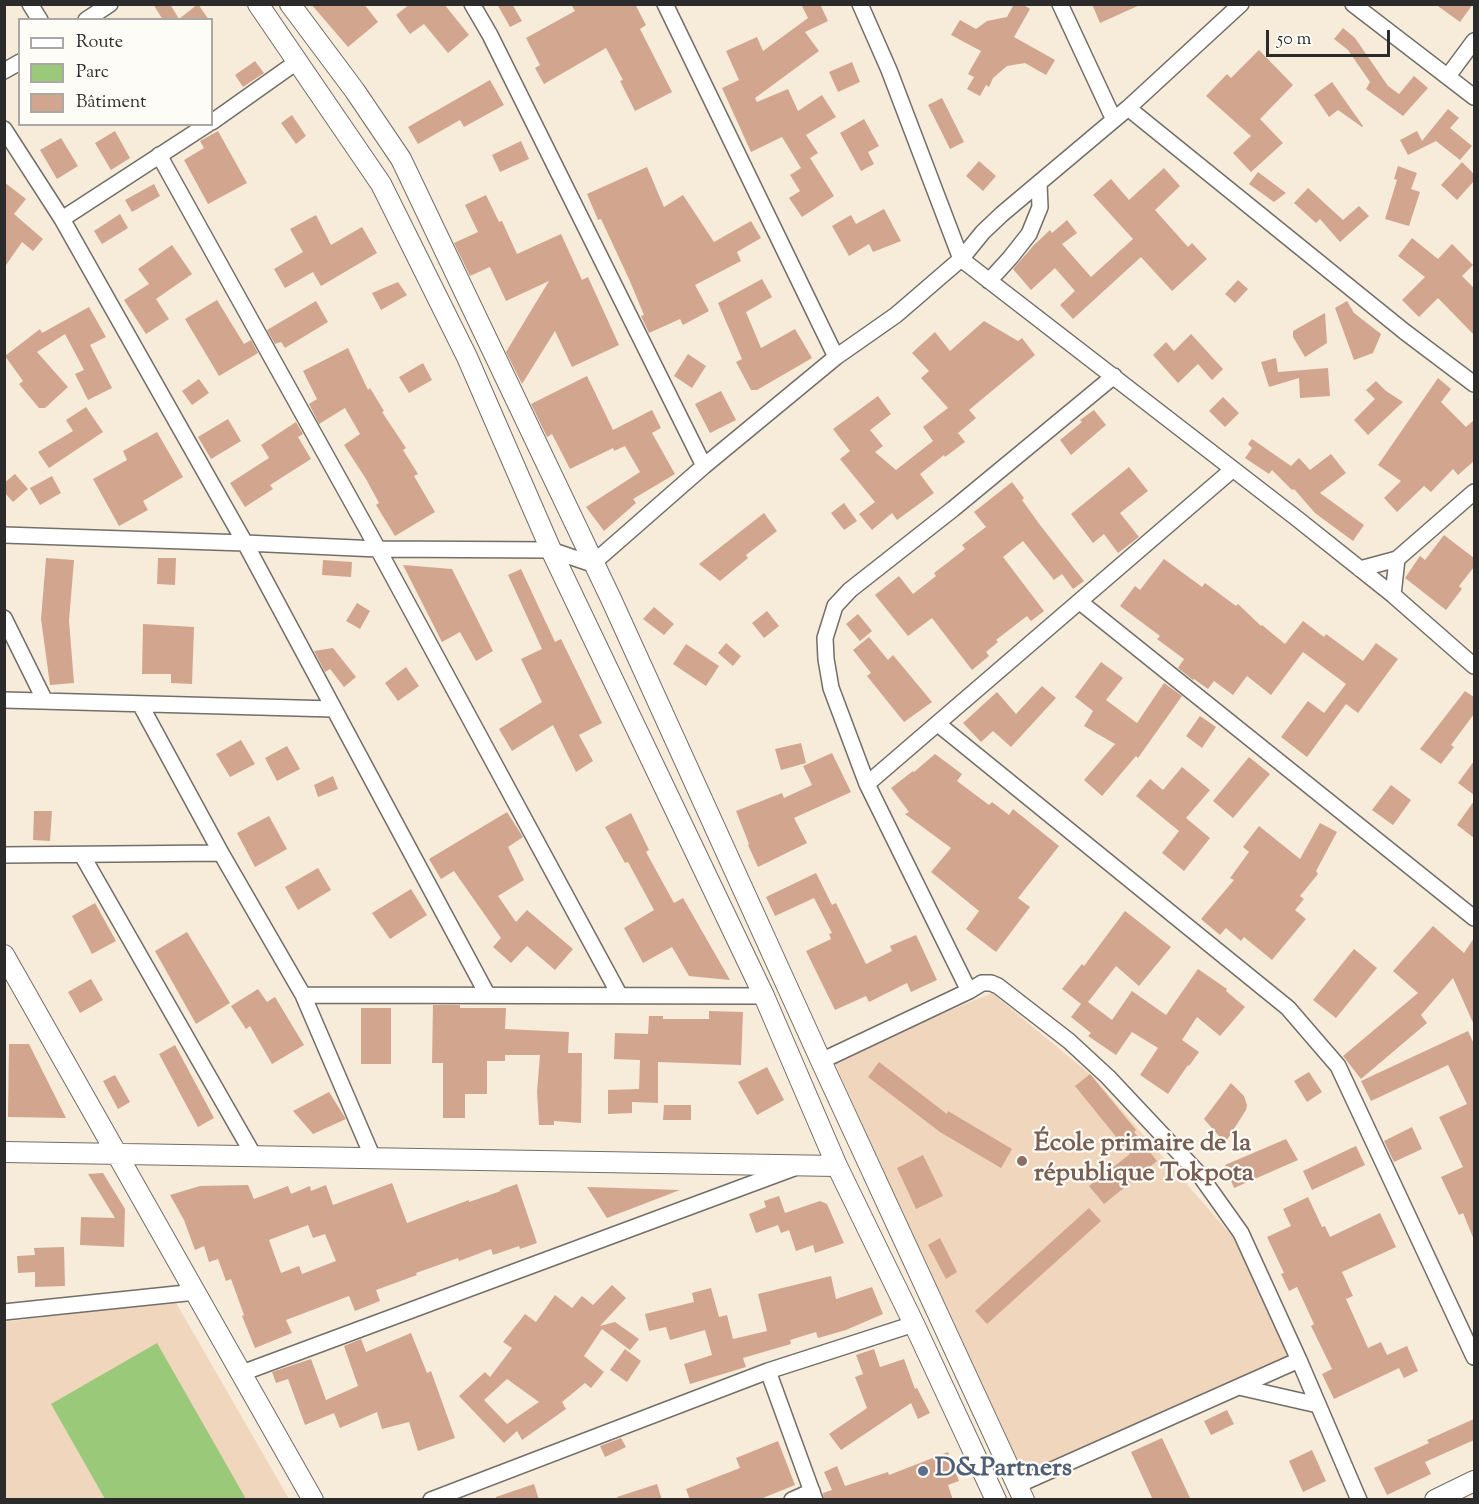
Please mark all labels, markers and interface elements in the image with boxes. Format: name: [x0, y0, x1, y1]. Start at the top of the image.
legend: [18, 18, 213, 126]
scale bar: [1269, 18, 1394, 56]
text: 50 m: [1277, 27, 1311, 53]
text: Route: [76, 30, 123, 56]
text: Parc: [76, 60, 109, 86]
text: Bâtiment: [76, 90, 146, 116]
place label: École primaire de la république Tokpota: [1034, 1130, 1254, 1192]
marker: École primaire de la république Tokpota: [1015, 1154, 1029, 1168]
place label: D&Partners: [935, 1455, 1072, 1487]
marker: D&Partners: [916, 1464, 930, 1478]

